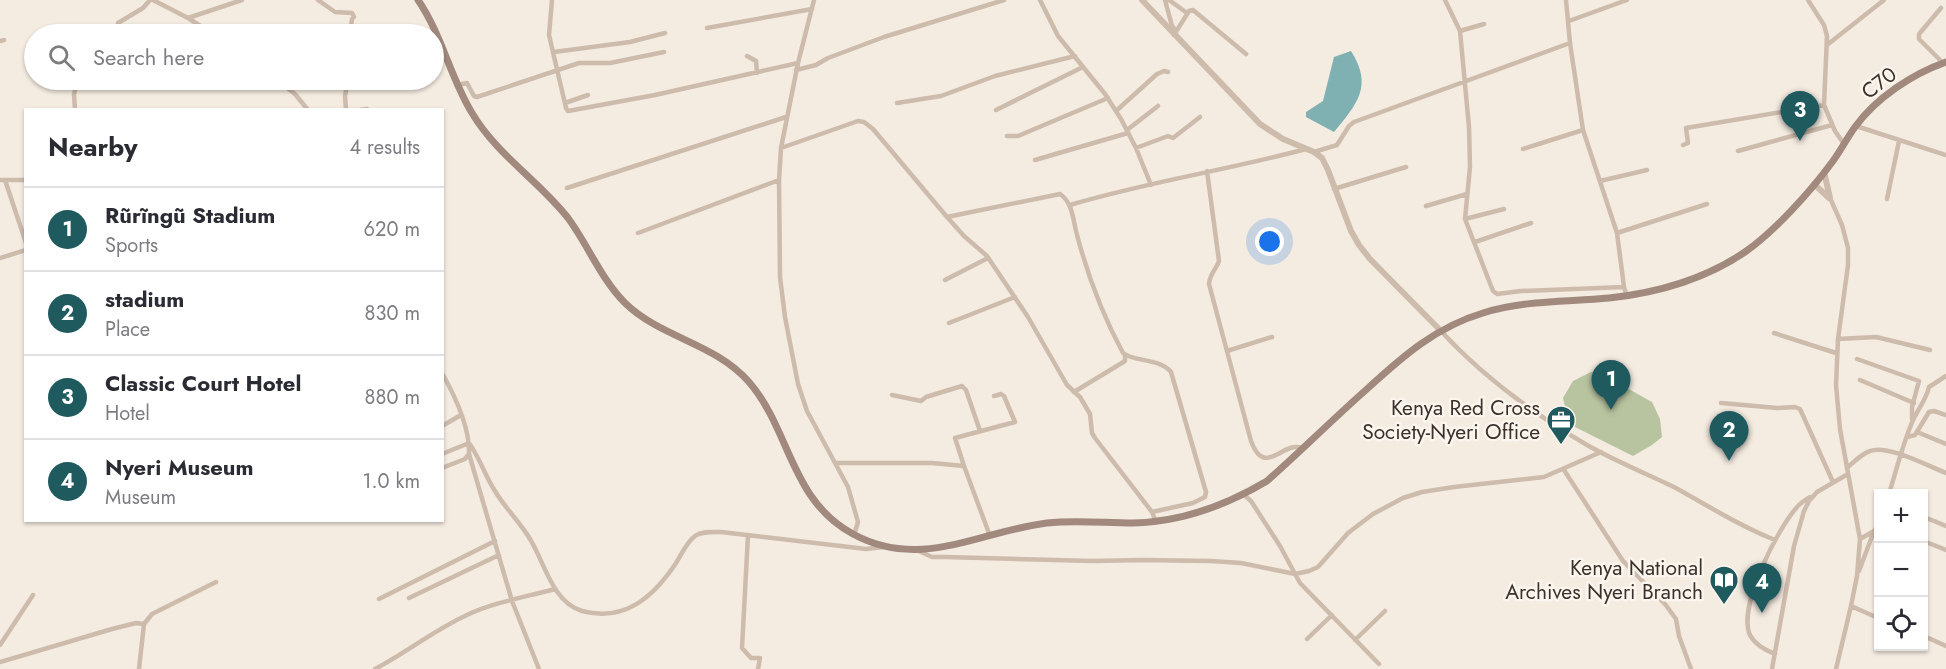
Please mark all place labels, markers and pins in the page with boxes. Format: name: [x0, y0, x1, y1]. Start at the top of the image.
pin: 3: [1780, 92, 1820, 141]
pin: 1: [1592, 360, 1630, 410]
place label: Kenya Red Cross Society-Nyeri Office: [1362, 393, 1540, 447]
office icon: Kenya Red Cross Society-Nyeri Office: [1545, 404, 1577, 446]
pin: 2: [1710, 412, 1748, 461]
place label: Kenya National Archives Nyeri Branch: [1505, 553, 1703, 607]
library icon: Kenya National Archives Nyeri Branch: [1708, 564, 1740, 606]
pin: 4: [1742, 564, 1782, 613]

